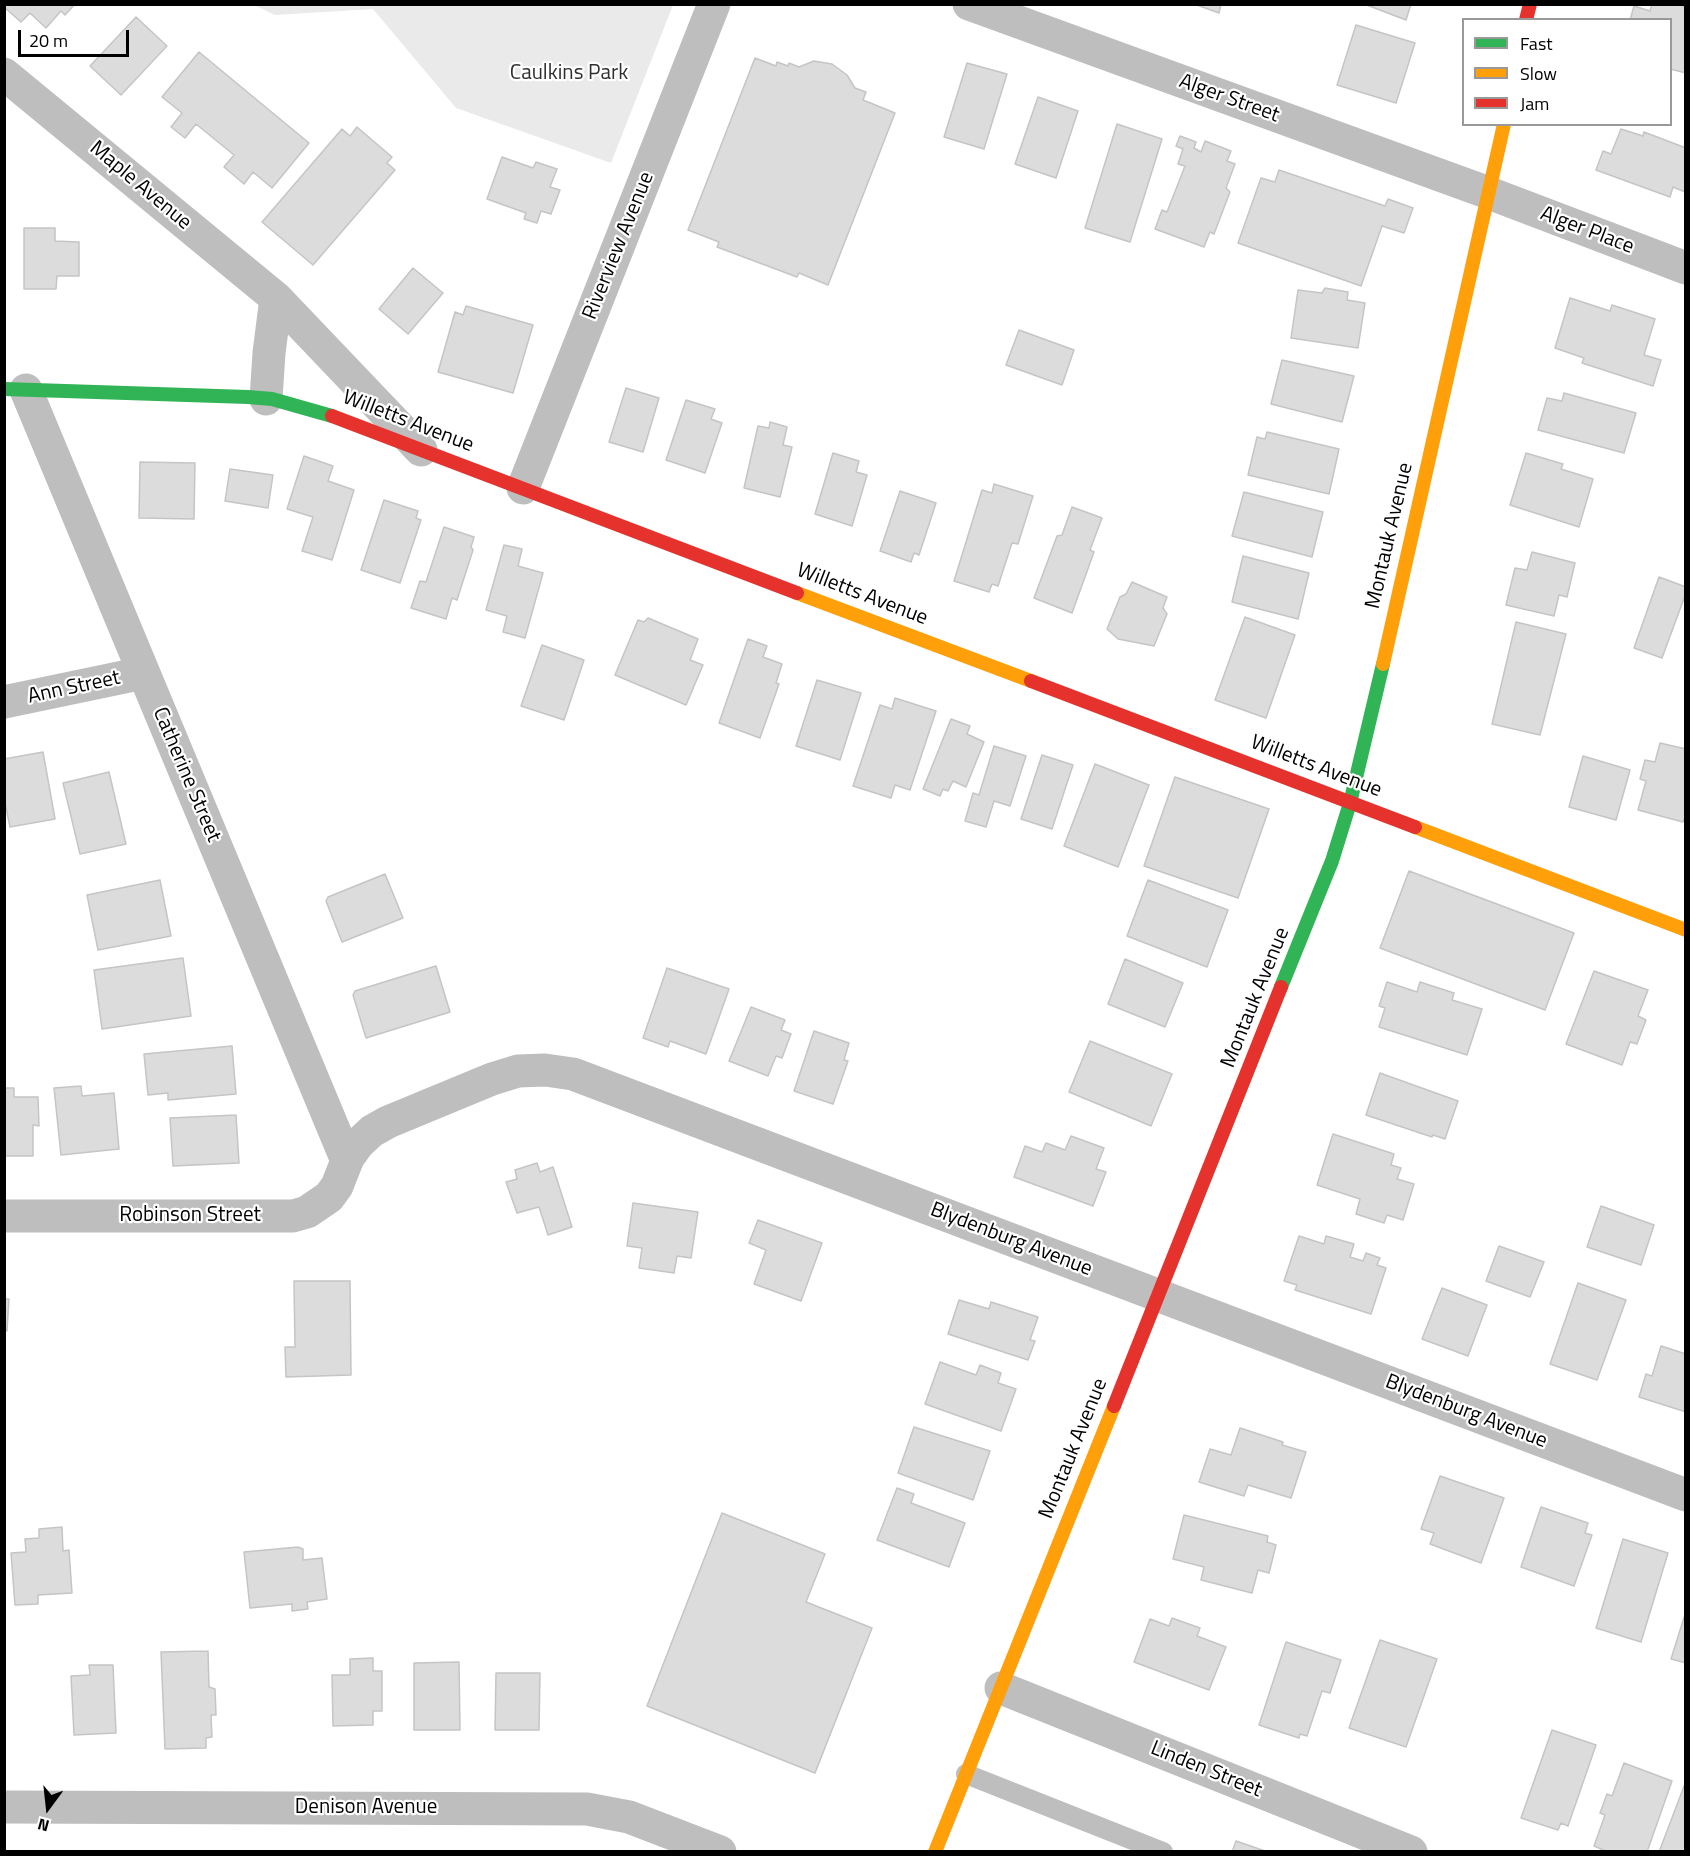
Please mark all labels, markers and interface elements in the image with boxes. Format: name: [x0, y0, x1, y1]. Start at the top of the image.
scale bar: [21, 18, 132, 56]
legend: [1462, 18, 1672, 126]
text: 20 m: [29, 27, 68, 54]
text: Fast: [1520, 30, 1553, 57]
text: Slow: [1520, 60, 1557, 87]
park label: Caulkins Park: [510, 61, 628, 87]
street label: Alger Street: [1175, 69, 1283, 129]
text: Jam: [1520, 90, 1549, 117]
street label: Maple Avenue: [84, 136, 196, 236]
street label: Riverview Avenue: [578, 169, 660, 323]
street label: Alger Place: [1537, 202, 1637, 260]
street label: Willetts Avenue: [339, 385, 477, 459]
street label: Montauk Avenue: [1361, 460, 1419, 612]
street label: Willetts Avenue: [793, 558, 931, 632]
street label: Ann Street: [25, 666, 123, 710]
street label: Catherine Street: [146, 704, 226, 846]
street label: Willetts Avenue: [1247, 730, 1385, 804]
street label: Montauk Avenue: [1216, 924, 1296, 1072]
street label: Blydenburg Avenue: [927, 1198, 1095, 1282]
street label: Robinson Street: [119, 1203, 261, 1229]
street label: Blydenburg Avenue: [1382, 1370, 1550, 1454]
street label: Montauk Avenue: [1034, 1375, 1114, 1523]
street label: Linden Street: [1147, 1736, 1265, 1804]
north arrow: [18, 1778, 78, 1838]
street label: Denison Avenue: [295, 1795, 437, 1821]
text: N: [35, 1812, 52, 1838]

